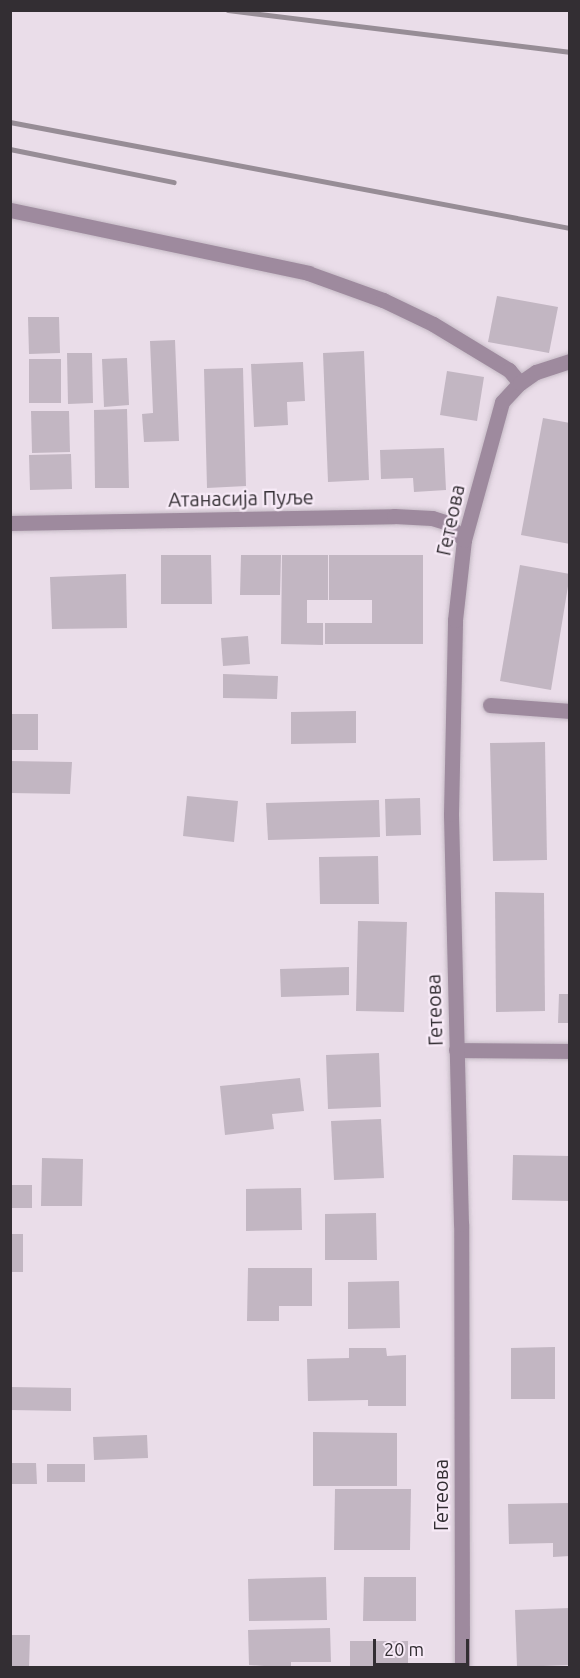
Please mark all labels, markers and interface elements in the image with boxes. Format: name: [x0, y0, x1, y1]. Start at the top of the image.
street label: Гетеова: [431, 482, 469, 558]
street label: Атанасија Пуље: [168, 485, 314, 511]
street label: Гетеова: [421, 974, 447, 1046]
street label: Гетеова: [428, 1459, 452, 1531]
scale bar: [376, 1627, 472, 1665]
text: 20 m: [384, 1639, 424, 1659]

